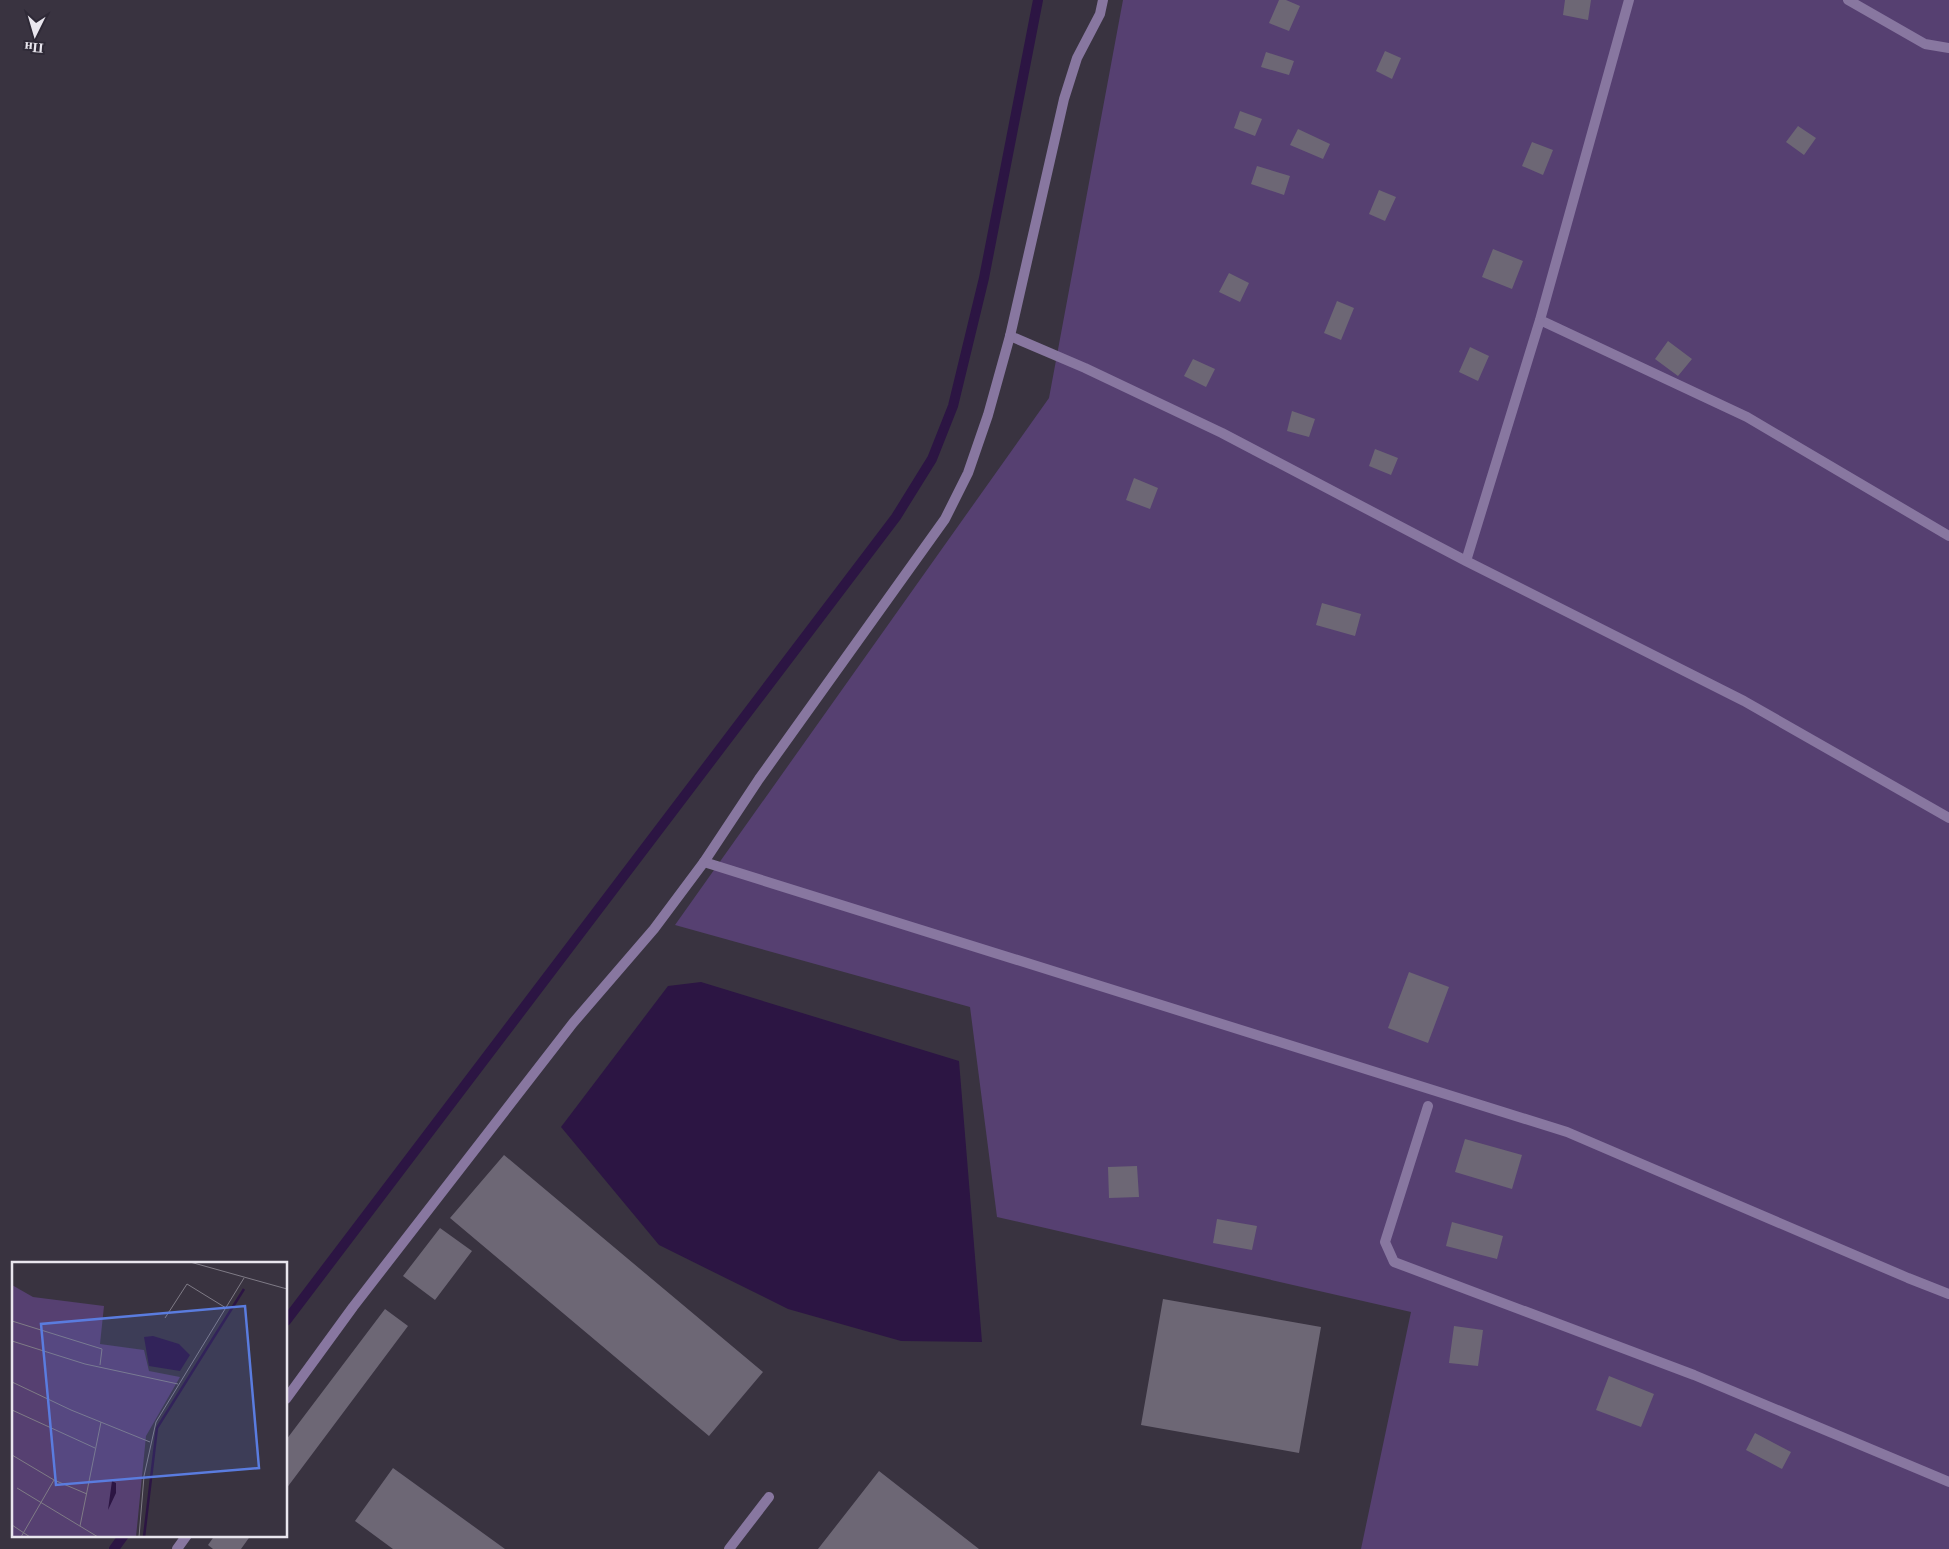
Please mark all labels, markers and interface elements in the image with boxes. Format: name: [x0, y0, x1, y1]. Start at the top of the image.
north arrow: [10, 10, 60, 60]
text: Пн: [24, 38, 44, 58]
inset map: [12, 1262, 288, 1536]

